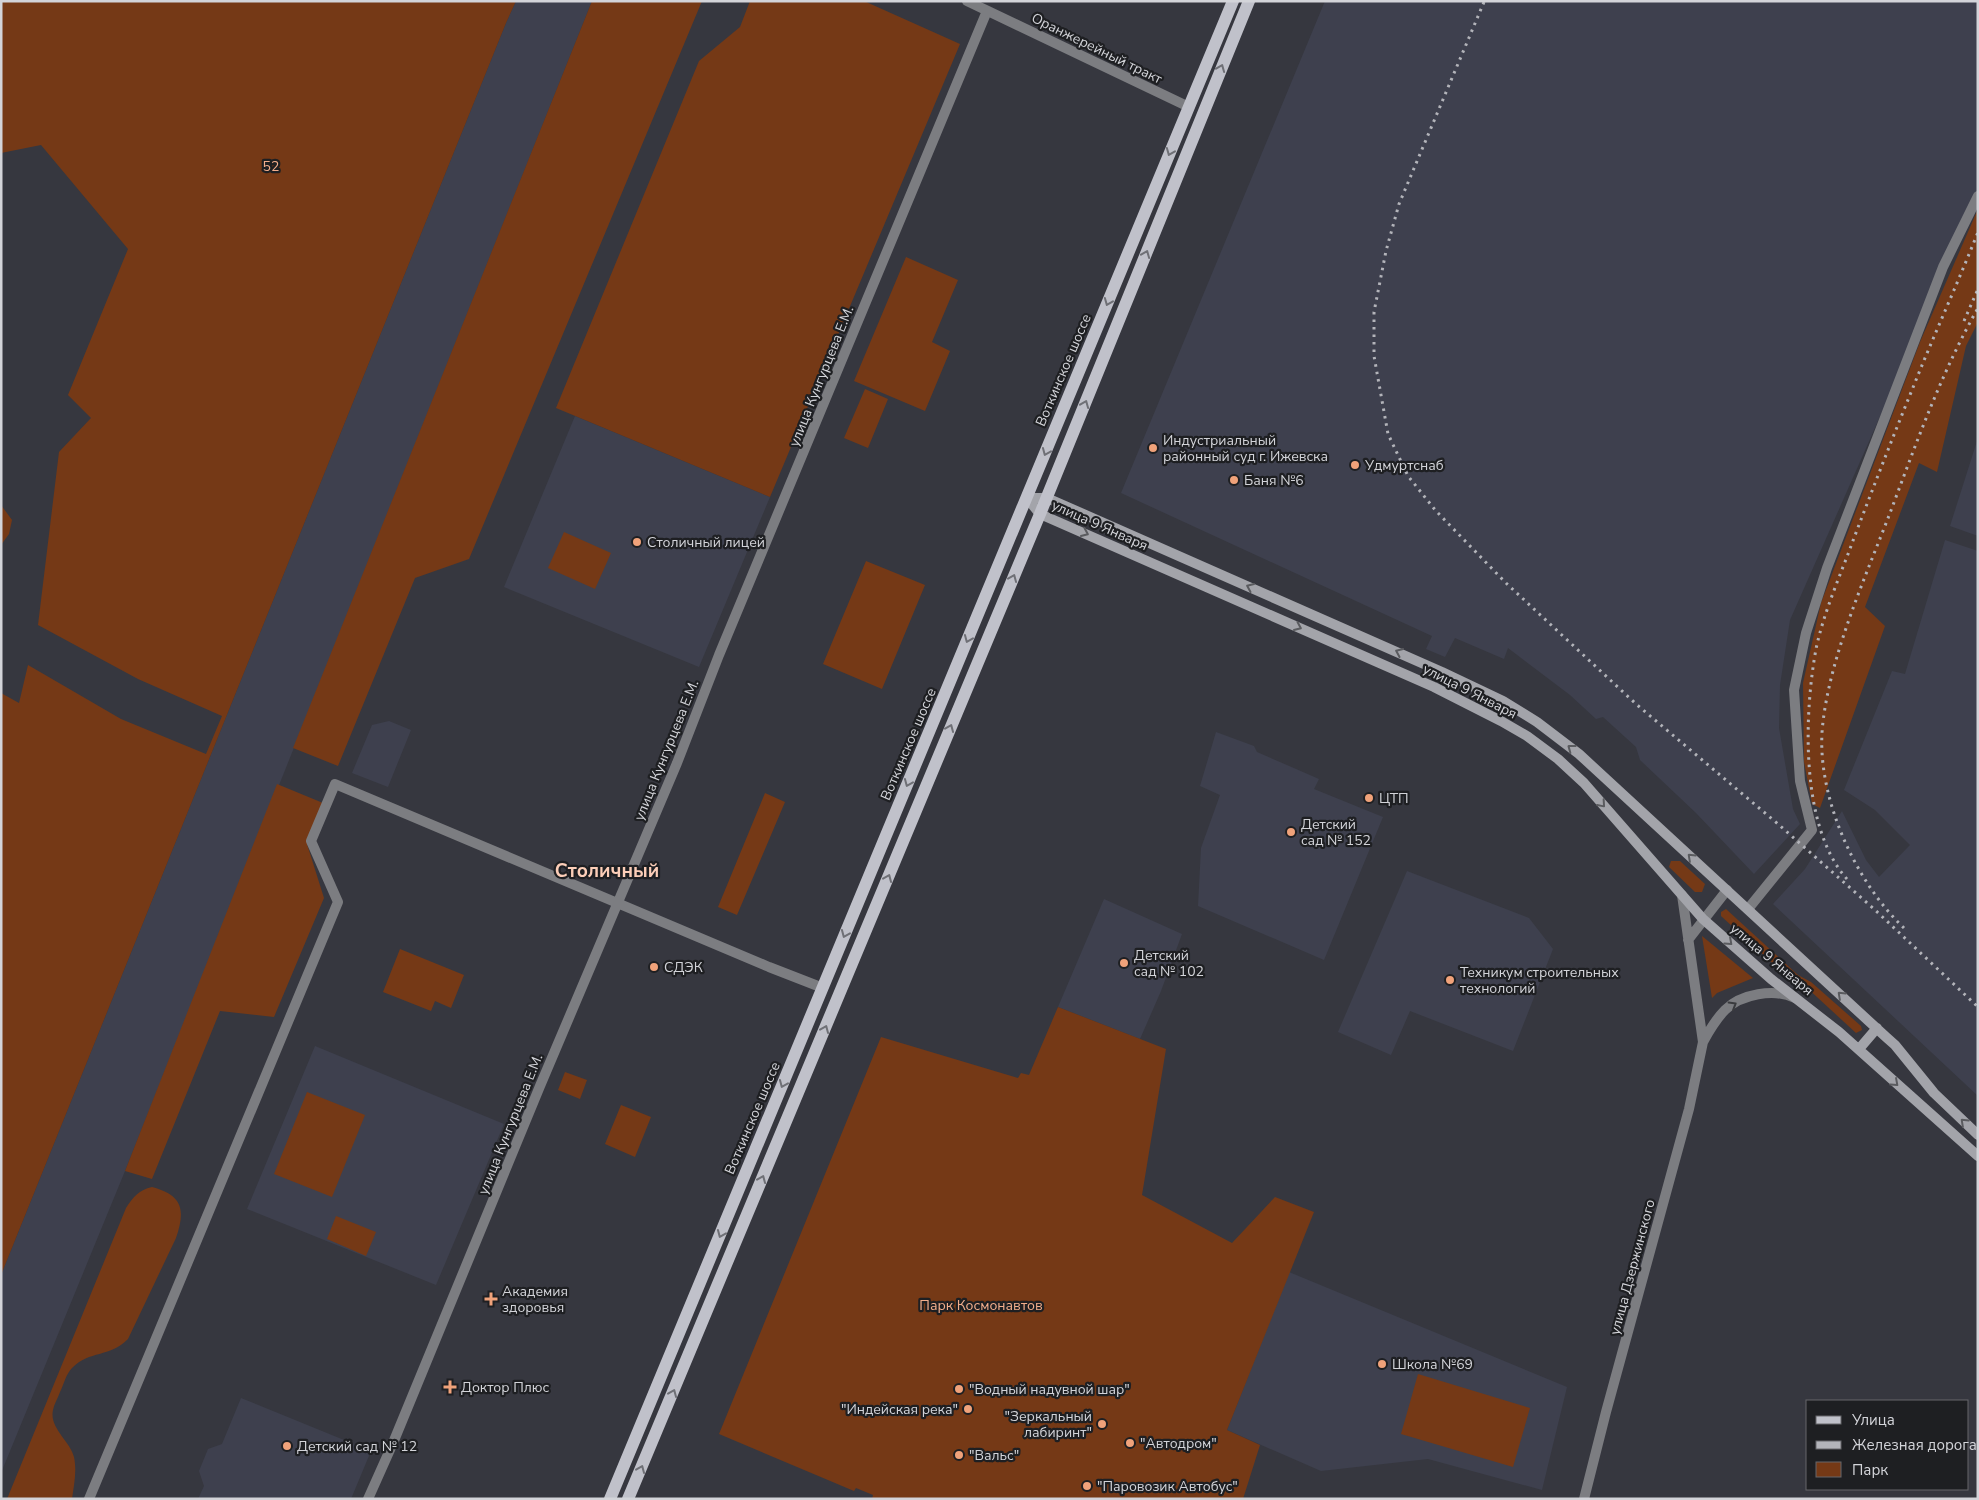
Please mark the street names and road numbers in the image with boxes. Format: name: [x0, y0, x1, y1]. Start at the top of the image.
street label: Оранжерейный тракт: [1028, 8, 1166, 89]
street label: улица Кунгурцева Е.М.: [785, 303, 858, 449]
street label: Воткинское шоссе: [1031, 311, 1096, 429]
street label: улица 9 Января: [1049, 496, 1151, 555]
street label: улица 9 Января: [1419, 660, 1520, 723]
street label: улица Кунгурцева Е.М.: [630, 677, 703, 823]
street label: Воткинское шоссе: [876, 685, 941, 803]
street label: улица 9 Января: [1726, 919, 1817, 1000]
street label: улица Кунгурцева Е.М.: [474, 1051, 547, 1197]
street label: Воткинское шоссе: [720, 1059, 785, 1177]
street label: улица Дзержинского: [1605, 1197, 1660, 1337]

